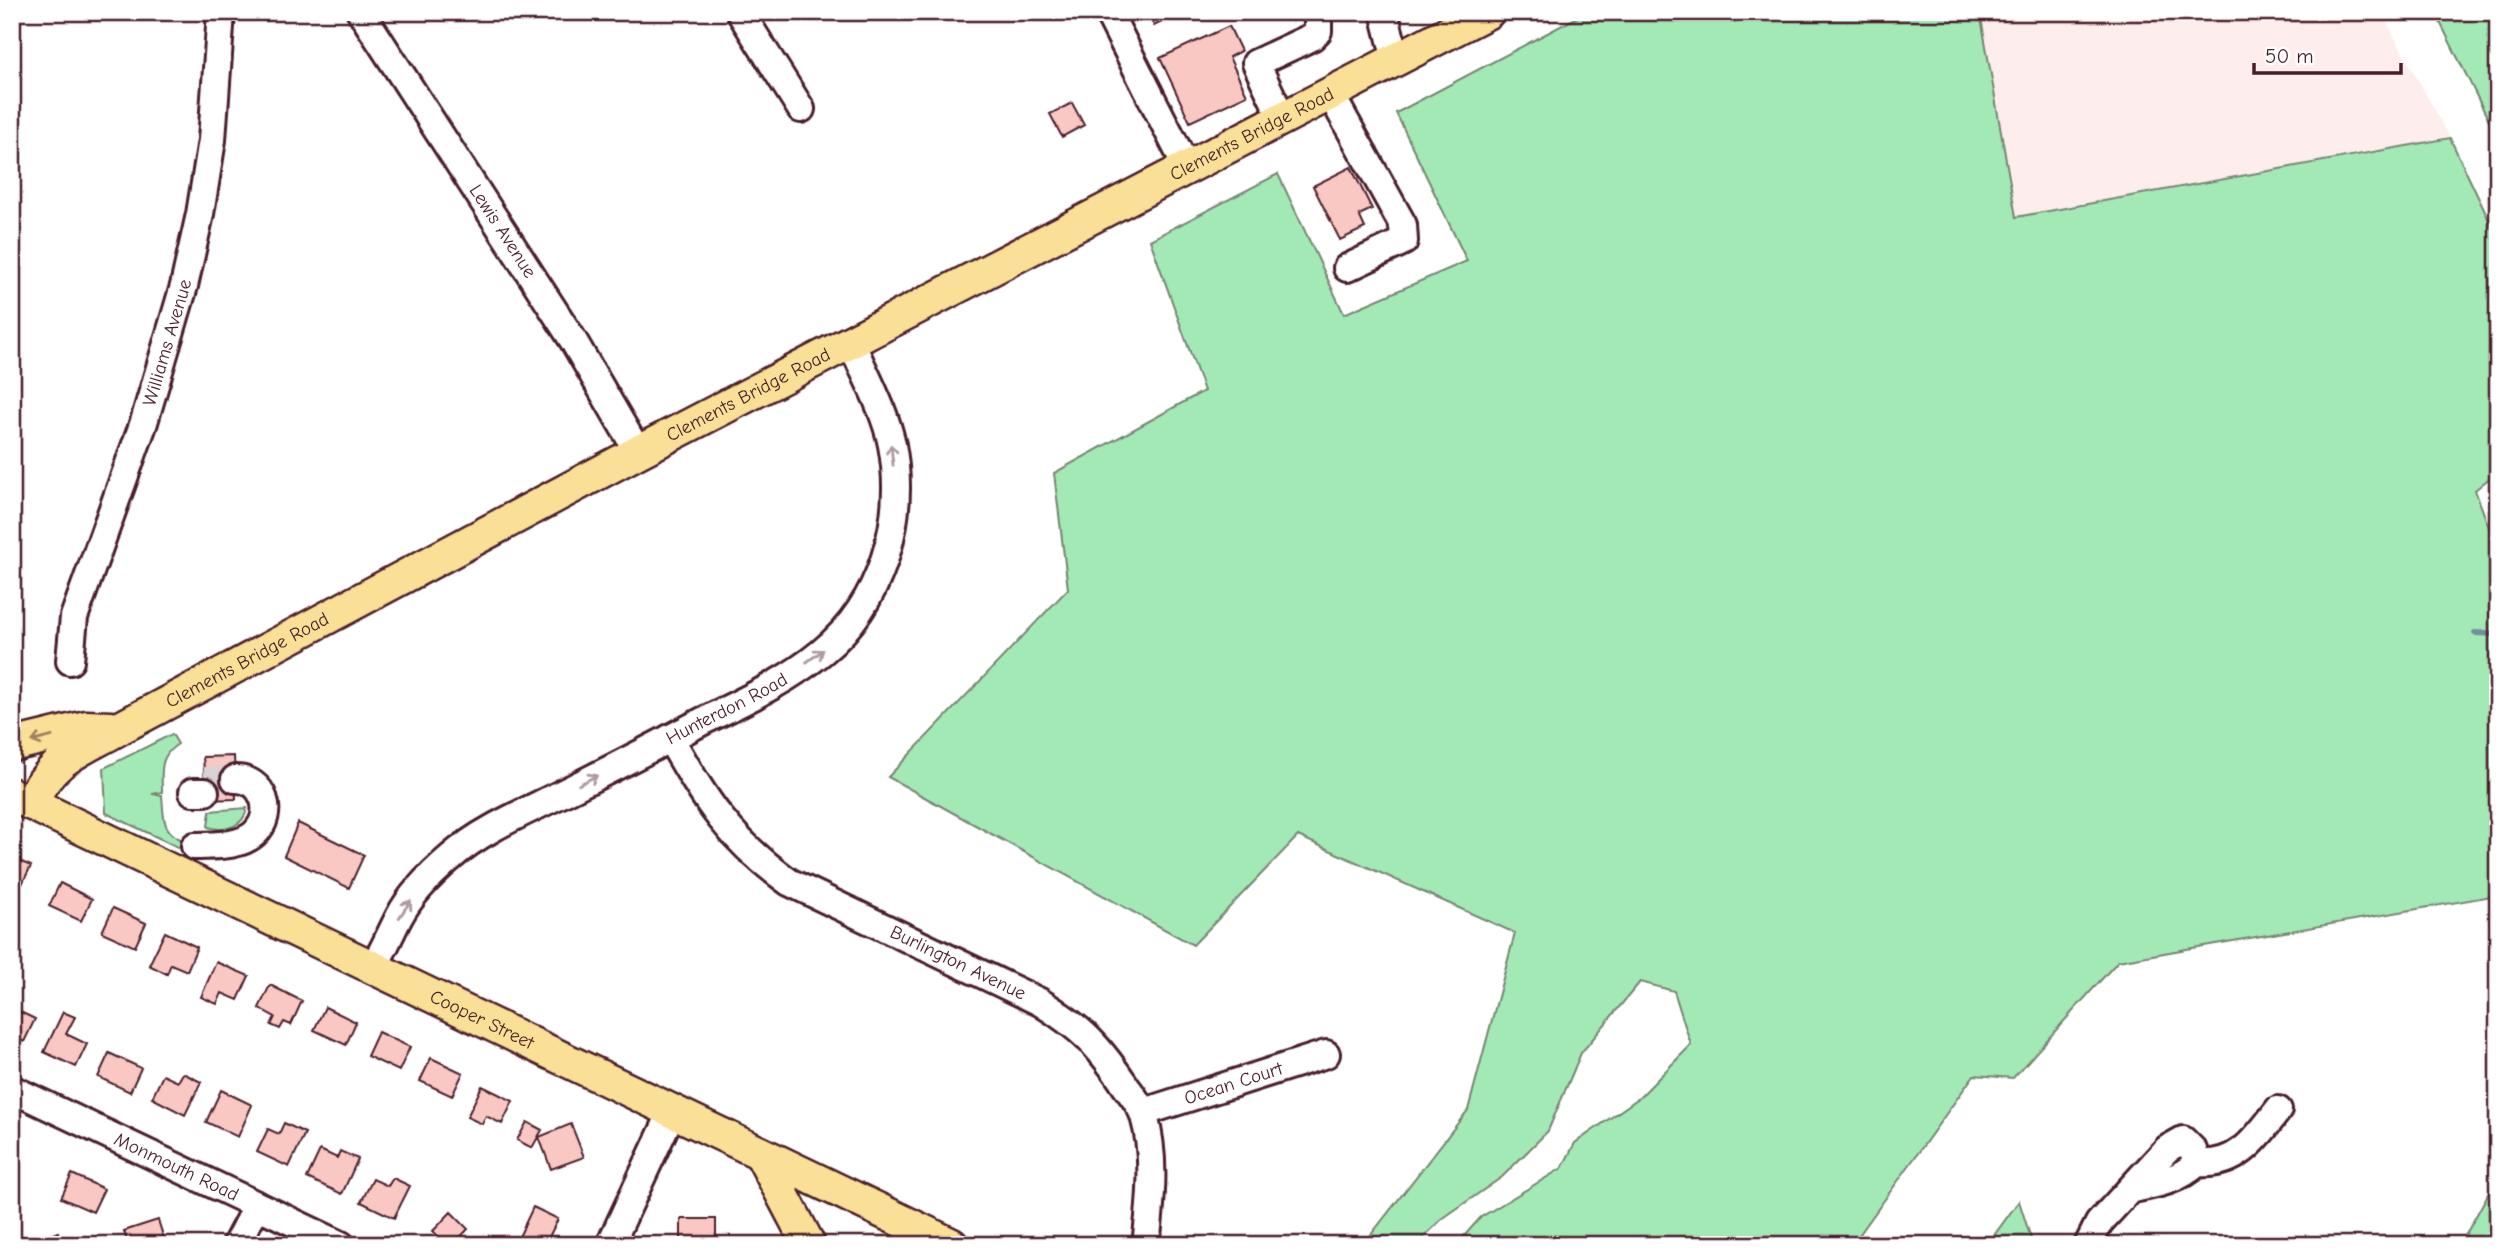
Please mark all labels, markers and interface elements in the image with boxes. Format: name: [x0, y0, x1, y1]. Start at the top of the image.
scale bar: [2254, 32, 2402, 76]
text: 50 m: [2265, 44, 2314, 68]
street label: Clements Bridge Road: [1166, 83, 1338, 186]
street label: Lewis Avenue: [465, 180, 541, 282]
street label: Williams Avenue: [138, 277, 196, 409]
street label: Clements Bridge Road: [663, 343, 834, 446]
one-way arrow: [886, 444, 899, 467]
street label: Clements Bridge Road: [162, 608, 333, 713]
one-way arrow: [805, 649, 824, 663]
street label: Hunterdon Road: [662, 668, 791, 749]
one-way arrow: [31, 733, 54, 746]
one-way arrow: [577, 773, 598, 787]
one-way arrow: [398, 900, 412, 919]
street label: Burlington Avenue: [887, 921, 1029, 1005]
street label: Cooper Street: [426, 985, 538, 1054]
street label: Ocean Court: [1182, 1057, 1286, 1109]
street label: Monmouth Road: [111, 1128, 242, 1206]

